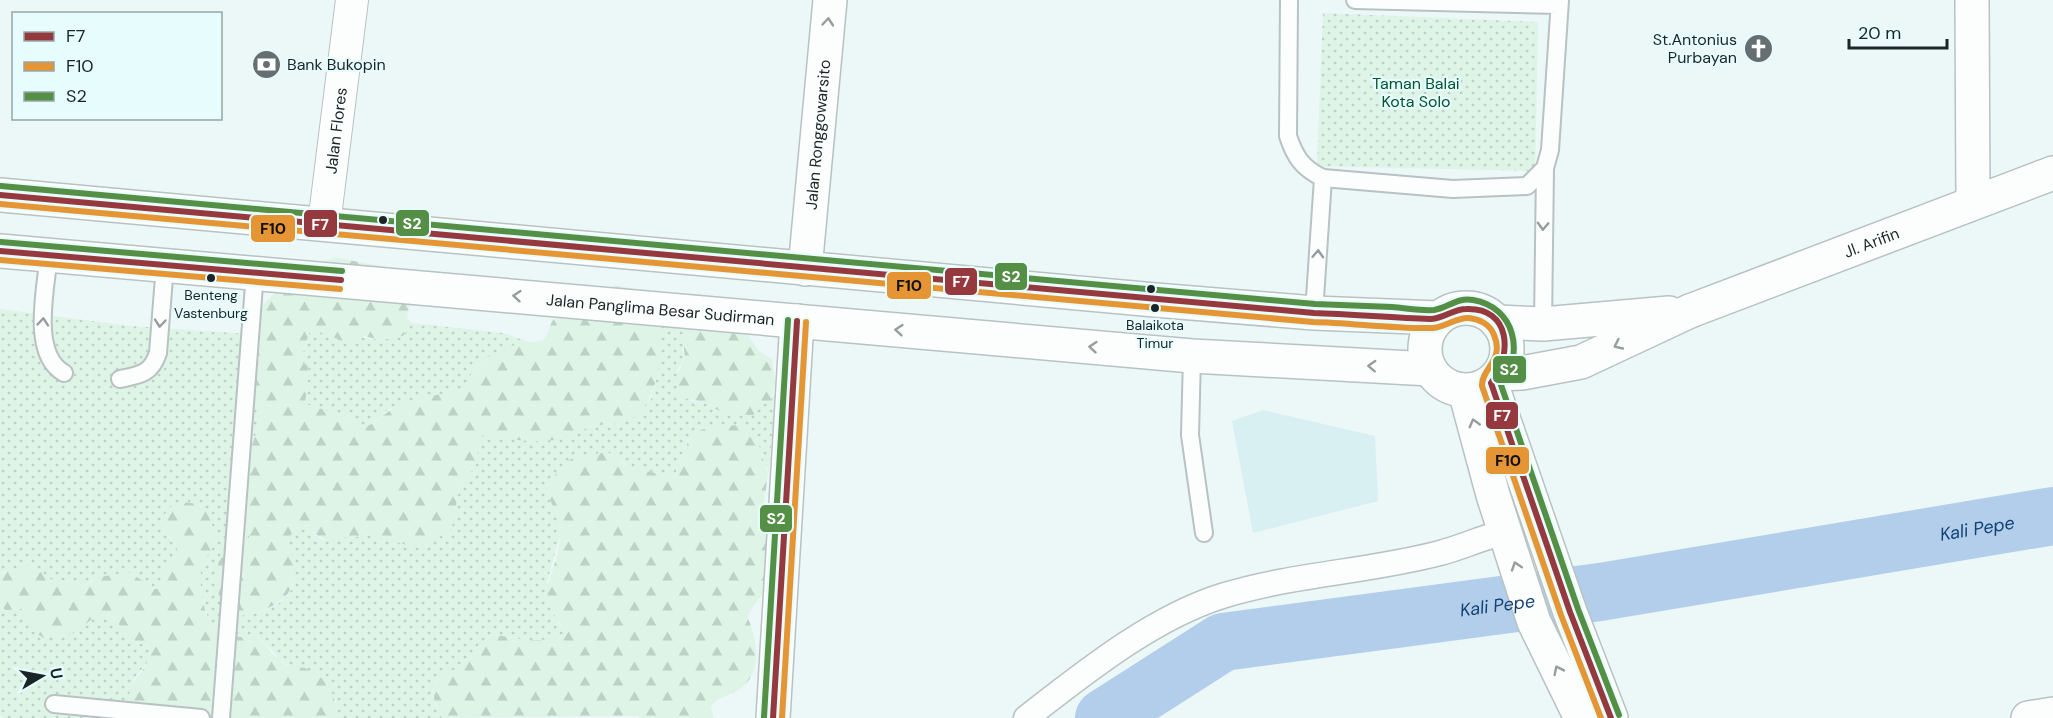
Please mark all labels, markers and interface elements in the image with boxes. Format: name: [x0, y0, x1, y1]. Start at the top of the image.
legend: [12, 12, 222, 120]
scale bar: [1849, 12, 1946, 50]
one-way arrow: [821, 18, 834, 27]
text: 20 m: [1858, 21, 1901, 45]
text: F7: [66, 24, 85, 48]
place label: St.Antonius Purbayan: [1653, 29, 1737, 68]
church icon: St.Antonius Purbayan: [1742, 32, 1774, 64]
bank icon: Bank Bukopin: [250, 48, 282, 80]
text: F10: [66, 54, 94, 78]
place label: Bank Bukopin: [287, 54, 386, 75]
street label: Jalan Ronggowarsito: [800, 58, 835, 211]
park label: Taman Balai Kota Solo: [1372, 73, 1460, 112]
text: S2: [66, 84, 87, 108]
street label: Jalan Flores: [320, 86, 351, 175]
line badge: F7: [303, 209, 338, 238]
line badge: S2: [395, 209, 430, 237]
text: S2: [403, 213, 421, 234]
line badge: F10: [250, 214, 296, 243]
text: F7: [311, 214, 329, 235]
unlabelled marker: [377, 214, 389, 226]
text: F10: [260, 218, 286, 239]
one-way arrow: [1537, 222, 1549, 231]
street label: Jl. Arifin: [1841, 222, 1902, 262]
one-way arrow: [1311, 250, 1324, 259]
line badge: S2: [994, 262, 1028, 291]
text: S2: [1002, 266, 1020, 287]
line badge: F7: [944, 267, 978, 296]
line badge: F10: [886, 271, 932, 300]
text: F7: [952, 271, 970, 292]
marker: Benteng Vastenburg: [205, 272, 217, 284]
text: F10: [896, 275, 922, 296]
unlabelled marker: [1145, 283, 1157, 295]
place label: Benteng Vastenburg: [174, 286, 248, 322]
street label: Jalan Panglima Besar Sudirman: [545, 289, 775, 330]
one-way arrow: [512, 290, 521, 303]
marker: Balaikota Timur: [1149, 302, 1161, 314]
place label: Balaikota Timur: [1126, 316, 1184, 352]
one-way arrow: [36, 318, 49, 327]
one-way arrow: [154, 319, 167, 328]
one-way arrow: [895, 324, 904, 337]
one-way arrow: [1614, 337, 1625, 349]
one-way arrow: [1089, 341, 1098, 354]
line badge: S2: [1492, 355, 1527, 384]
text: S2: [1500, 359, 1518, 380]
one-way arrow: [1367, 360, 1376, 373]
line badge: F7: [1485, 401, 1519, 430]
text: F7: [1493, 405, 1511, 426]
one-way arrow: [1469, 418, 1481, 429]
line badge: F10: [1485, 446, 1530, 475]
text: F10: [1495, 450, 1521, 471]
line badge: S2: [759, 504, 793, 533]
text: S2: [767, 508, 785, 529]
water label: Kali Pepe: [1938, 511, 2016, 547]
one-way arrow: [1511, 561, 1524, 572]
water label: Kali Pepe: [1458, 589, 1536, 622]
north arrow: [12, 646, 72, 706]
one-way arrow: [1553, 665, 1565, 676]
text: U: [45, 666, 68, 681]

